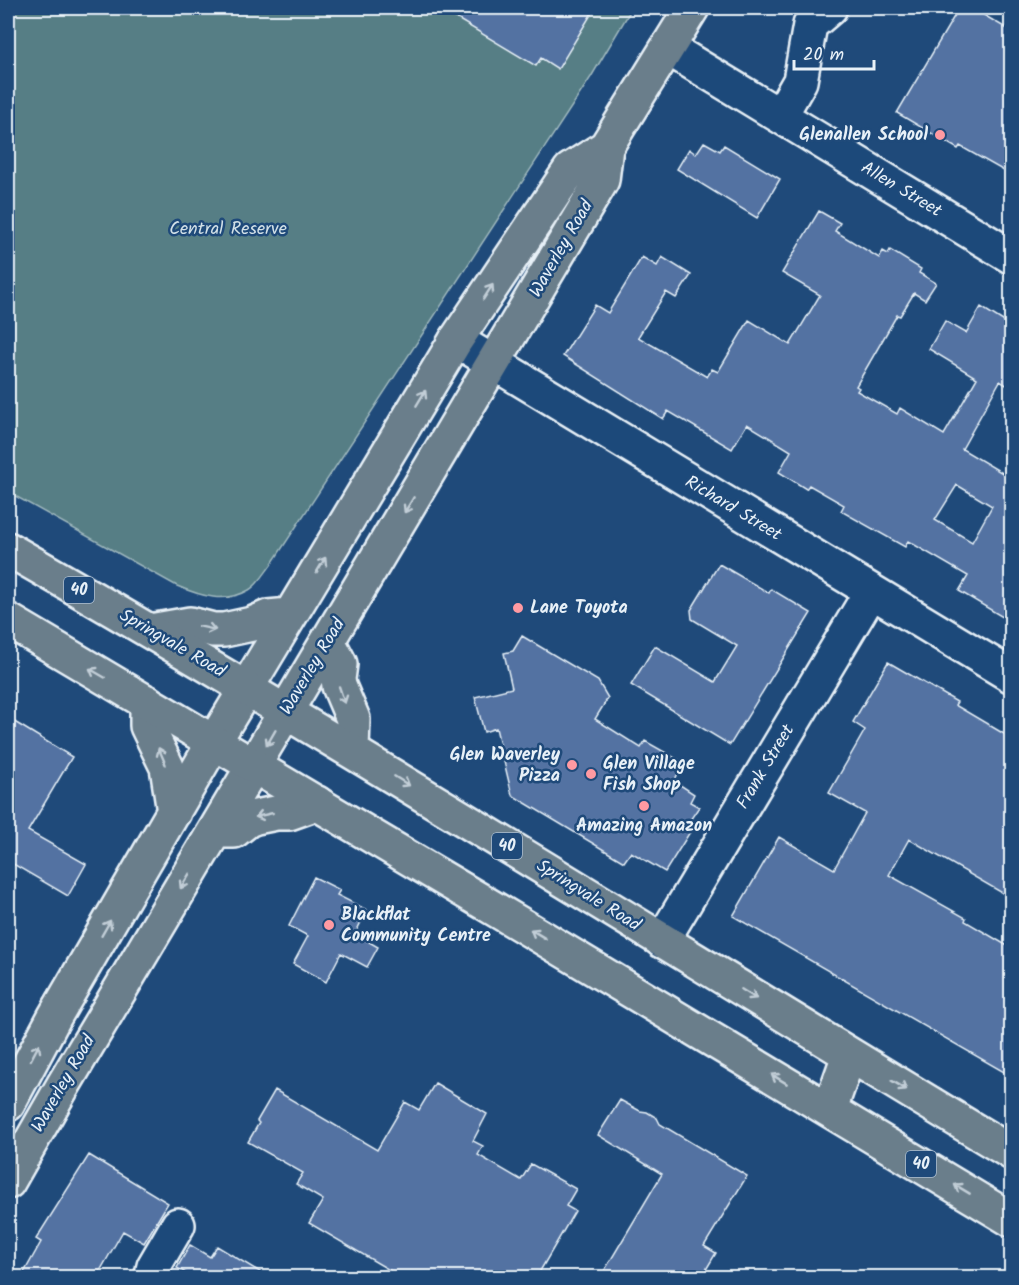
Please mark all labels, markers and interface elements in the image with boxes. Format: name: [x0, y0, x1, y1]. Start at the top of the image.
scale bar: [794, 33, 874, 71]
text: 20 m: [803, 41, 844, 70]
place label: Glenallen School: [799, 121, 928, 150]
marker: Glenallen School: [933, 128, 947, 142]
street label: Allen Street: [855, 154, 948, 226]
street label: Waverley Road: [522, 194, 602, 303]
park label: Central Reserve: [169, 215, 287, 244]
one-way arrow: [482, 284, 494, 300]
one-way arrow: [415, 390, 427, 407]
street label: Richard Street: [679, 469, 788, 550]
one-way arrow: [403, 496, 415, 513]
one-way arrow: [315, 557, 327, 574]
road number: 40: [64, 577, 94, 603]
place label: Lane Toyota: [530, 594, 628, 623]
marker: Lane Toyota: [511, 601, 525, 615]
street label: Springvale Road: [113, 602, 231, 687]
street label: Waverley Road: [273, 612, 354, 721]
one-way arrow: [197, 623, 216, 634]
one-way arrow: [89, 666, 106, 678]
one-way arrow: [338, 685, 349, 704]
street label: Frank Street: [729, 718, 803, 815]
one-way arrow: [264, 730, 276, 747]
place label: Glen Waverley Pizza: [450, 741, 561, 791]
one-way arrow: [156, 747, 167, 766]
place label: Glen Village Fish Shop: [603, 750, 695, 800]
marker: Glen Waverley Pizza: [565, 758, 579, 772]
marker: Glen Village Fish Shop: [584, 767, 598, 781]
one-way arrow: [393, 776, 410, 788]
marker: Amazing Amazon: [637, 799, 651, 813]
one-way arrow: [255, 810, 274, 822]
place label: Amazing Amazon: [576, 812, 712, 841]
road number: 40: [492, 833, 522, 859]
street label: Springvale Road: [530, 852, 647, 940]
one-way arrow: [178, 872, 190, 889]
place label: Blackflat Community Centre: [341, 901, 491, 951]
marker: Blackflat Community Centre: [322, 918, 336, 932]
one-way arrow: [100, 920, 112, 937]
one-way arrow: [530, 928, 547, 940]
one-way arrow: [741, 987, 758, 1000]
street label: Waverley Road: [24, 1029, 104, 1138]
one-way arrow: [30, 1044, 41, 1062]
one-way arrow: [771, 1073, 788, 1085]
one-way arrow: [890, 1079, 907, 1091]
road number: 40: [906, 1151, 936, 1177]
one-way arrow: [954, 1183, 971, 1195]

